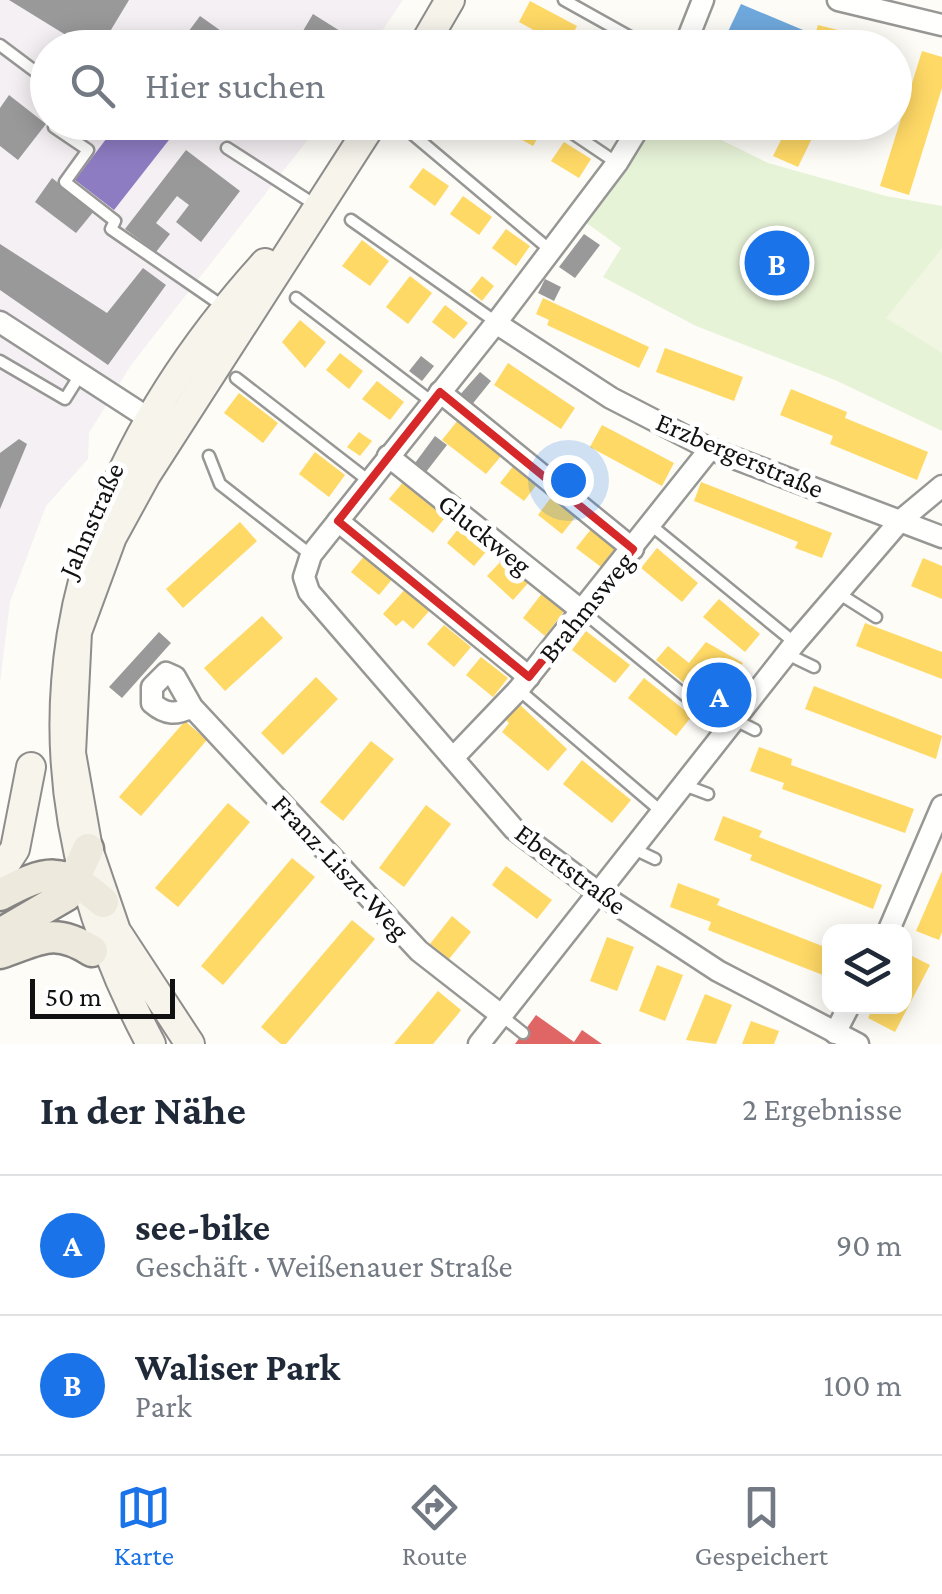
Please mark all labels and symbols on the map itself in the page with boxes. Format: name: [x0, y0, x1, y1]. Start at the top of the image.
pin: B: [744, 226, 810, 300]
street label: Erzbergerstraße: [652, 406, 828, 504]
your location: [543, 455, 594, 506]
street label: Jahnstraße: [51, 458, 130, 585]
street label: Gluckweg: [432, 487, 538, 581]
street label: Brahmsweg: [532, 545, 640, 668]
pin: A: [686, 658, 752, 732]
street label: Franz-Liszt-Weg: [266, 788, 416, 946]
street label: Ebertstraße: [509, 817, 633, 921]
scale bar: [30, 974, 175, 1018]

